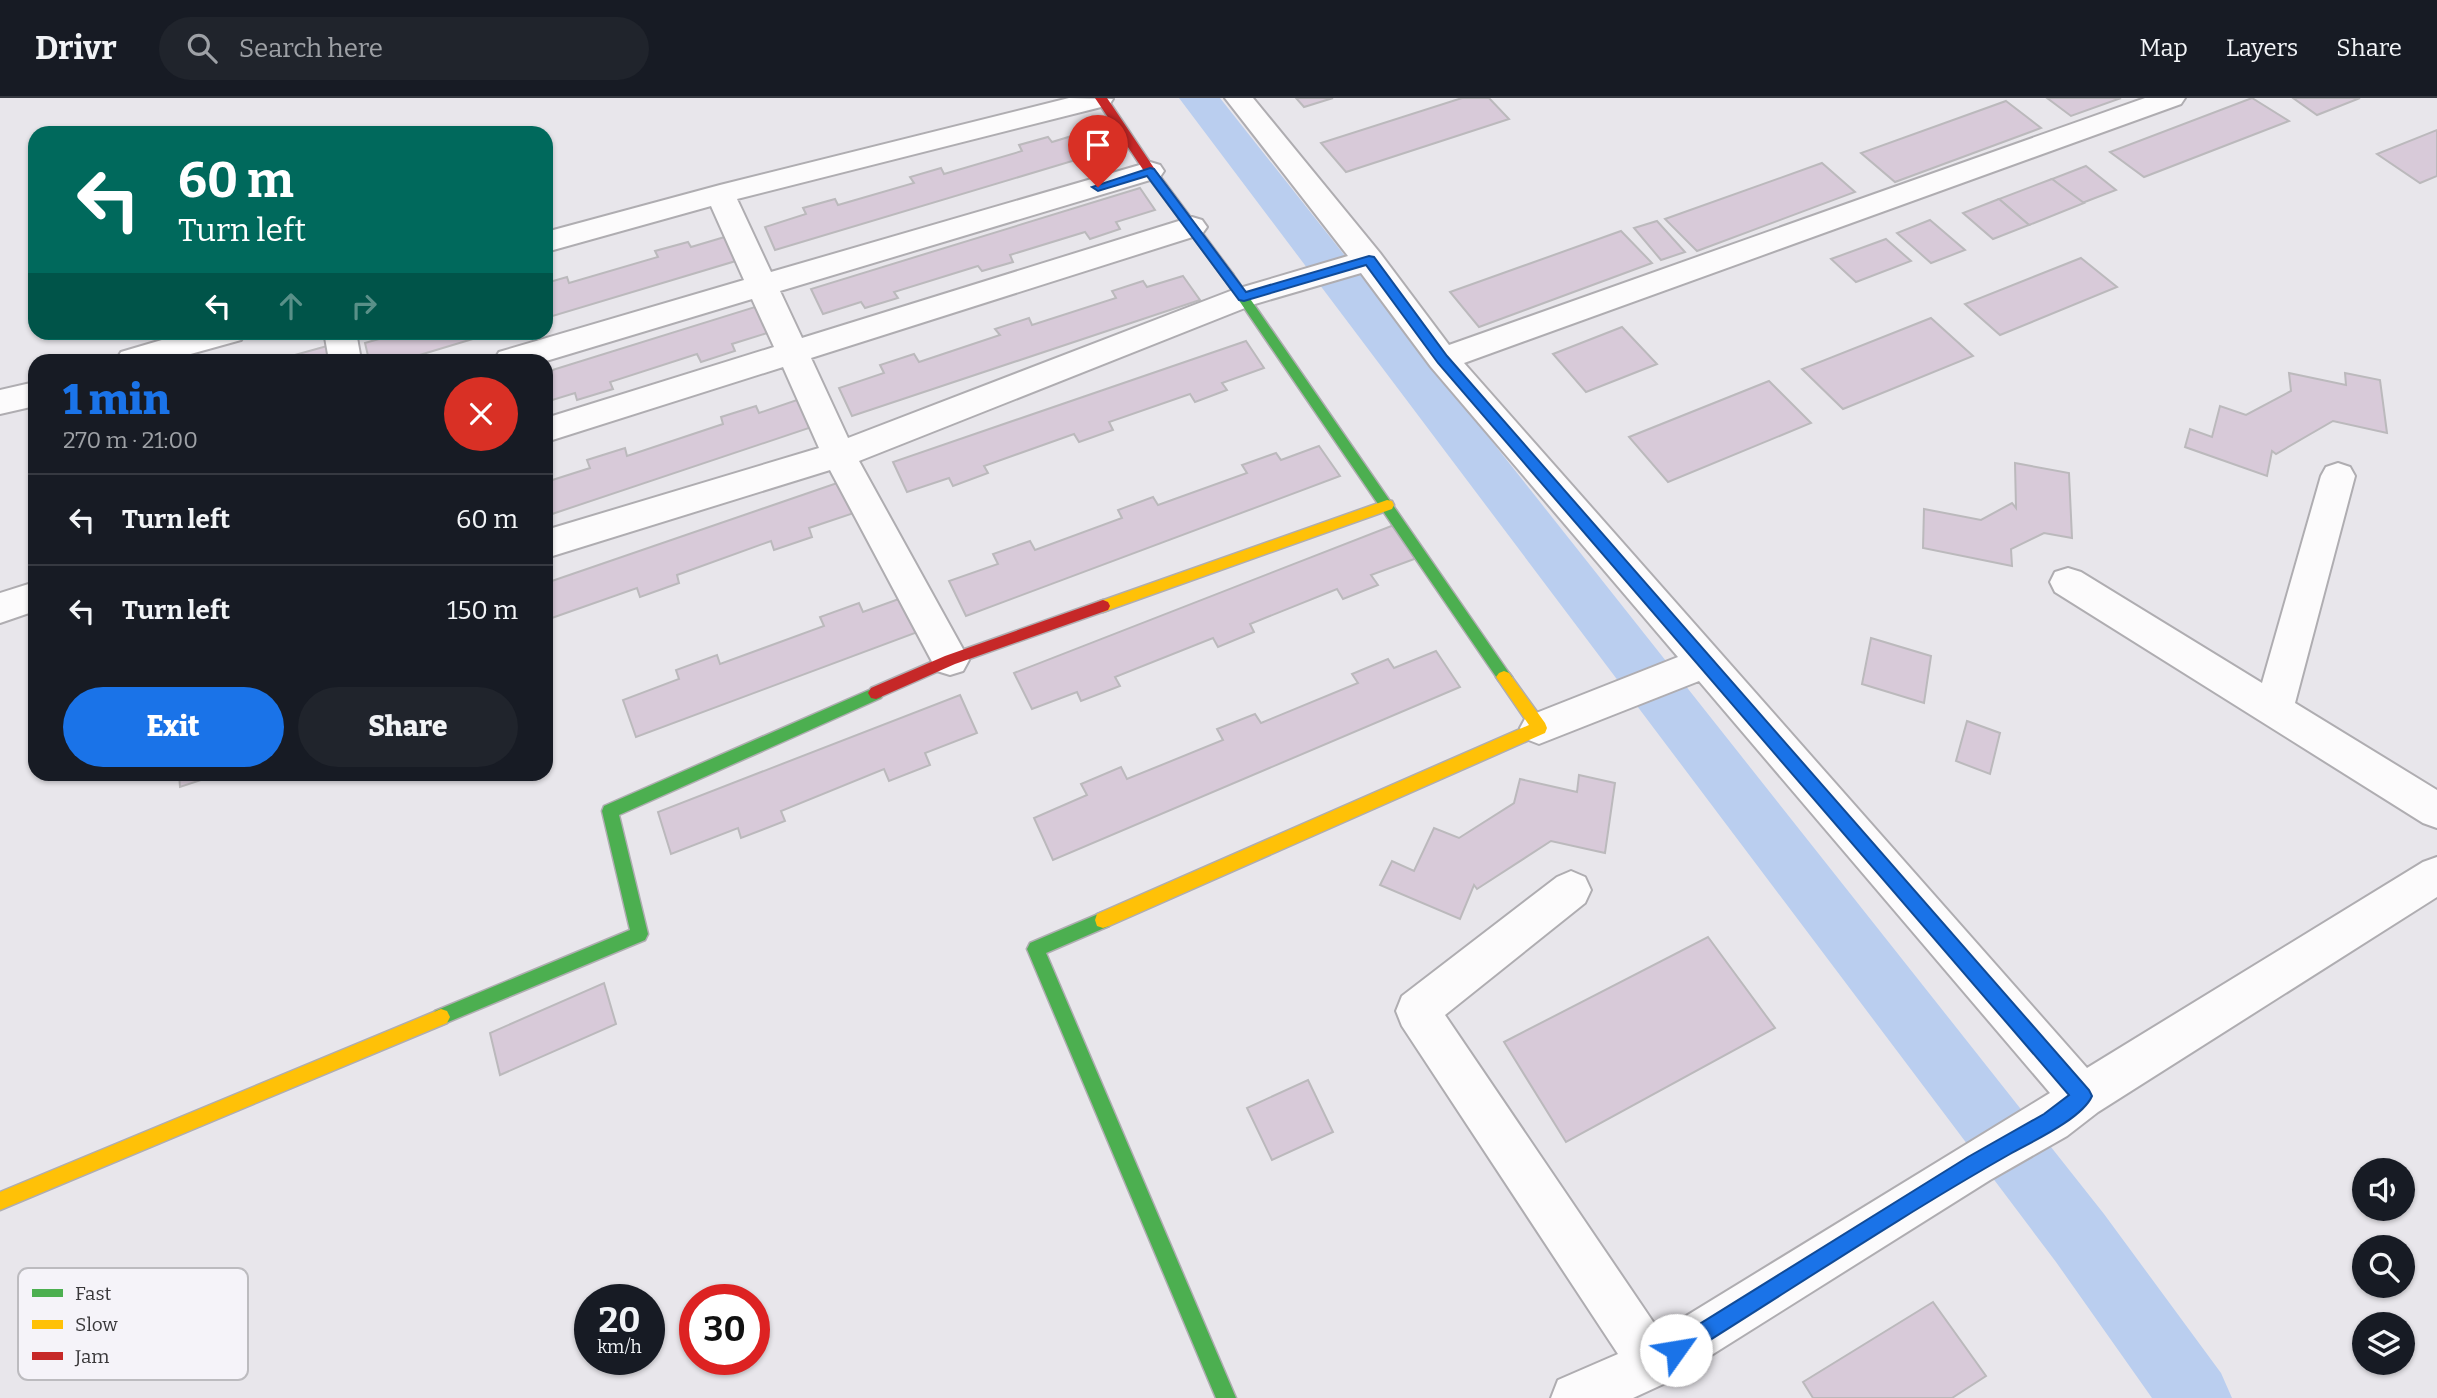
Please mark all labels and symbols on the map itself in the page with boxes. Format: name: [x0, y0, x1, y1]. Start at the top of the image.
pin: [1068, 115, 1128, 187]
legend: [18, 1268, 248, 1380]
text: Fast: [75, 1282, 112, 1305]
speed limit sign: 30: [679, 1284, 770, 1375]
text: Slow: [75, 1313, 118, 1336]
position arrow: [1639, 1313, 1713, 1387]
text: Jam: [74, 1345, 109, 1368]

